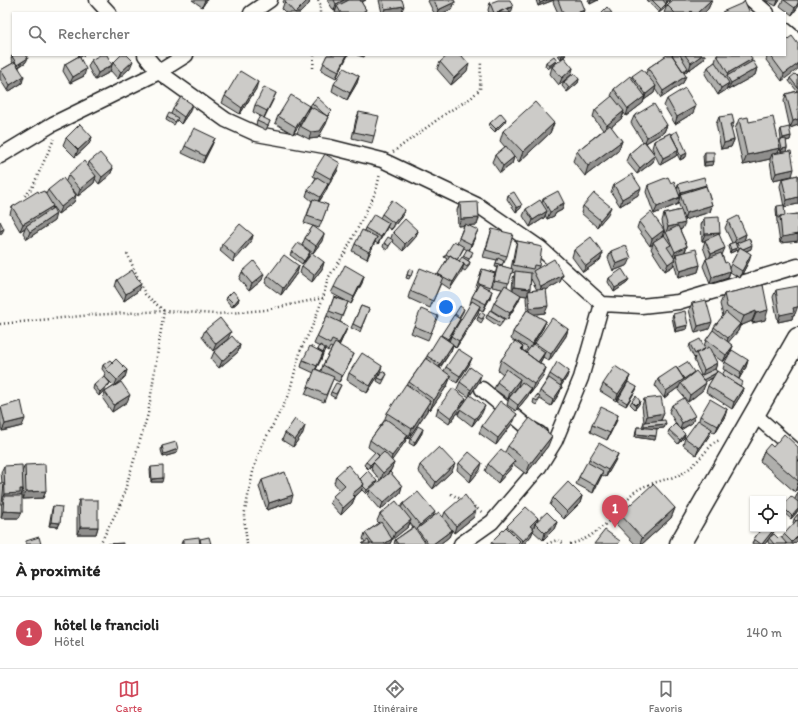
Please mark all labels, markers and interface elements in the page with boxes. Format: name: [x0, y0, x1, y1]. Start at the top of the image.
search box: [12, 12, 786, 56]
icon: search: [26, 23, 48, 45]
text: Rechercher: [58, 25, 130, 43]
your location: [436, 297, 456, 317]
pin: 1: [602, 495, 628, 528]
map controls: [750, 496, 786, 532]
button: locate: [750, 496, 786, 532]
text: À proximité: [16, 560, 101, 580]
text: hôtel le francioli: [54, 616, 159, 634]
text: 1: [26, 625, 32, 640]
text: 140 m: [746, 625, 782, 640]
text: Hôtel: [54, 634, 84, 649]
tab: Carte: [116, 678, 142, 715]
tab: Itinéraire: [373, 678, 418, 715]
tab: Favoris: [649, 678, 682, 715]

